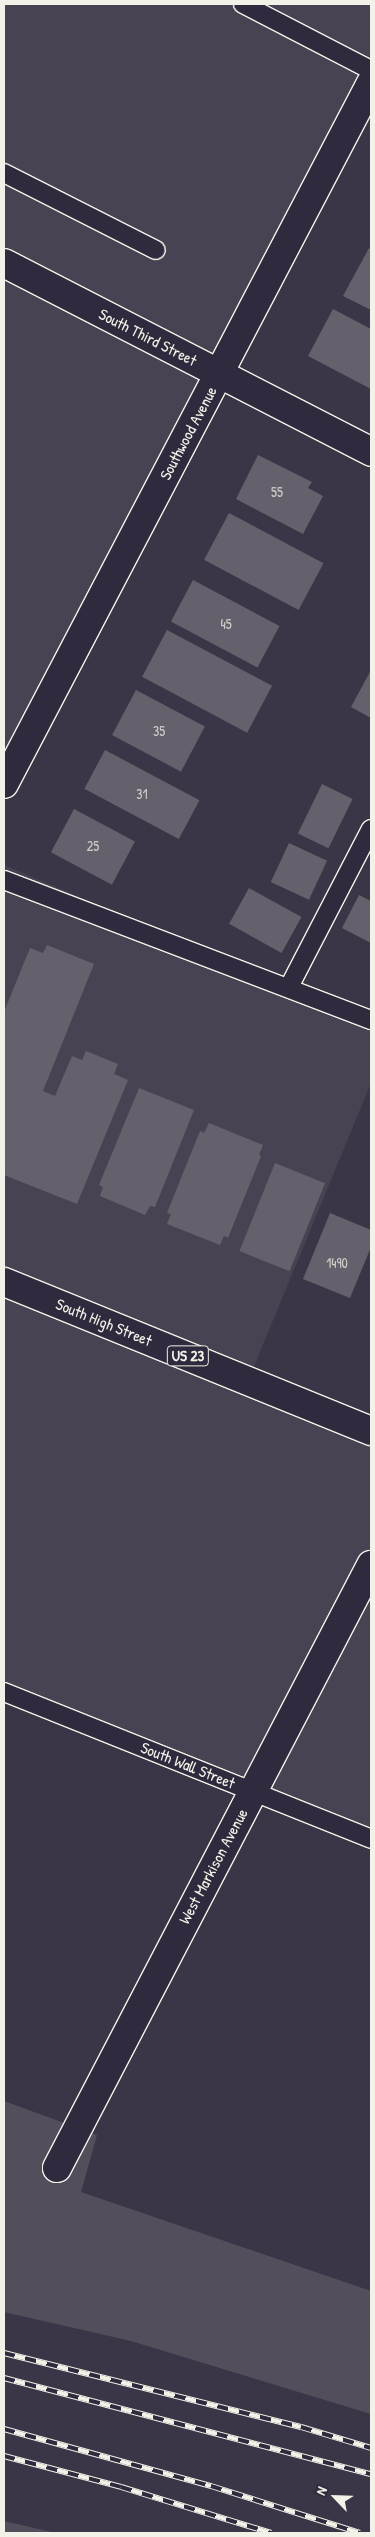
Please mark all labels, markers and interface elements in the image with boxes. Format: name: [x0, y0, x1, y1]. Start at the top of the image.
street label: South Third Street: [96, 304, 200, 370]
street label: Southwood Avenue: [155, 383, 221, 483]
house number: 55: [271, 484, 283, 500]
house number: 45: [220, 616, 232, 632]
house number: 35: [153, 723, 165, 739]
house number: 31: [136, 786, 148, 802]
house number: 25: [87, 838, 99, 854]
house number: 1490: [326, 1255, 348, 1271]
street label: South High Street: [53, 1294, 155, 1350]
road number: US 23: [167, 1344, 209, 1368]
street label: South Wall Street: [138, 1737, 238, 1793]
street label: West Markison Avenue: [175, 1805, 251, 1927]
north arrow: [310, 2472, 360, 2522]
text: N: [311, 2483, 331, 2498]

